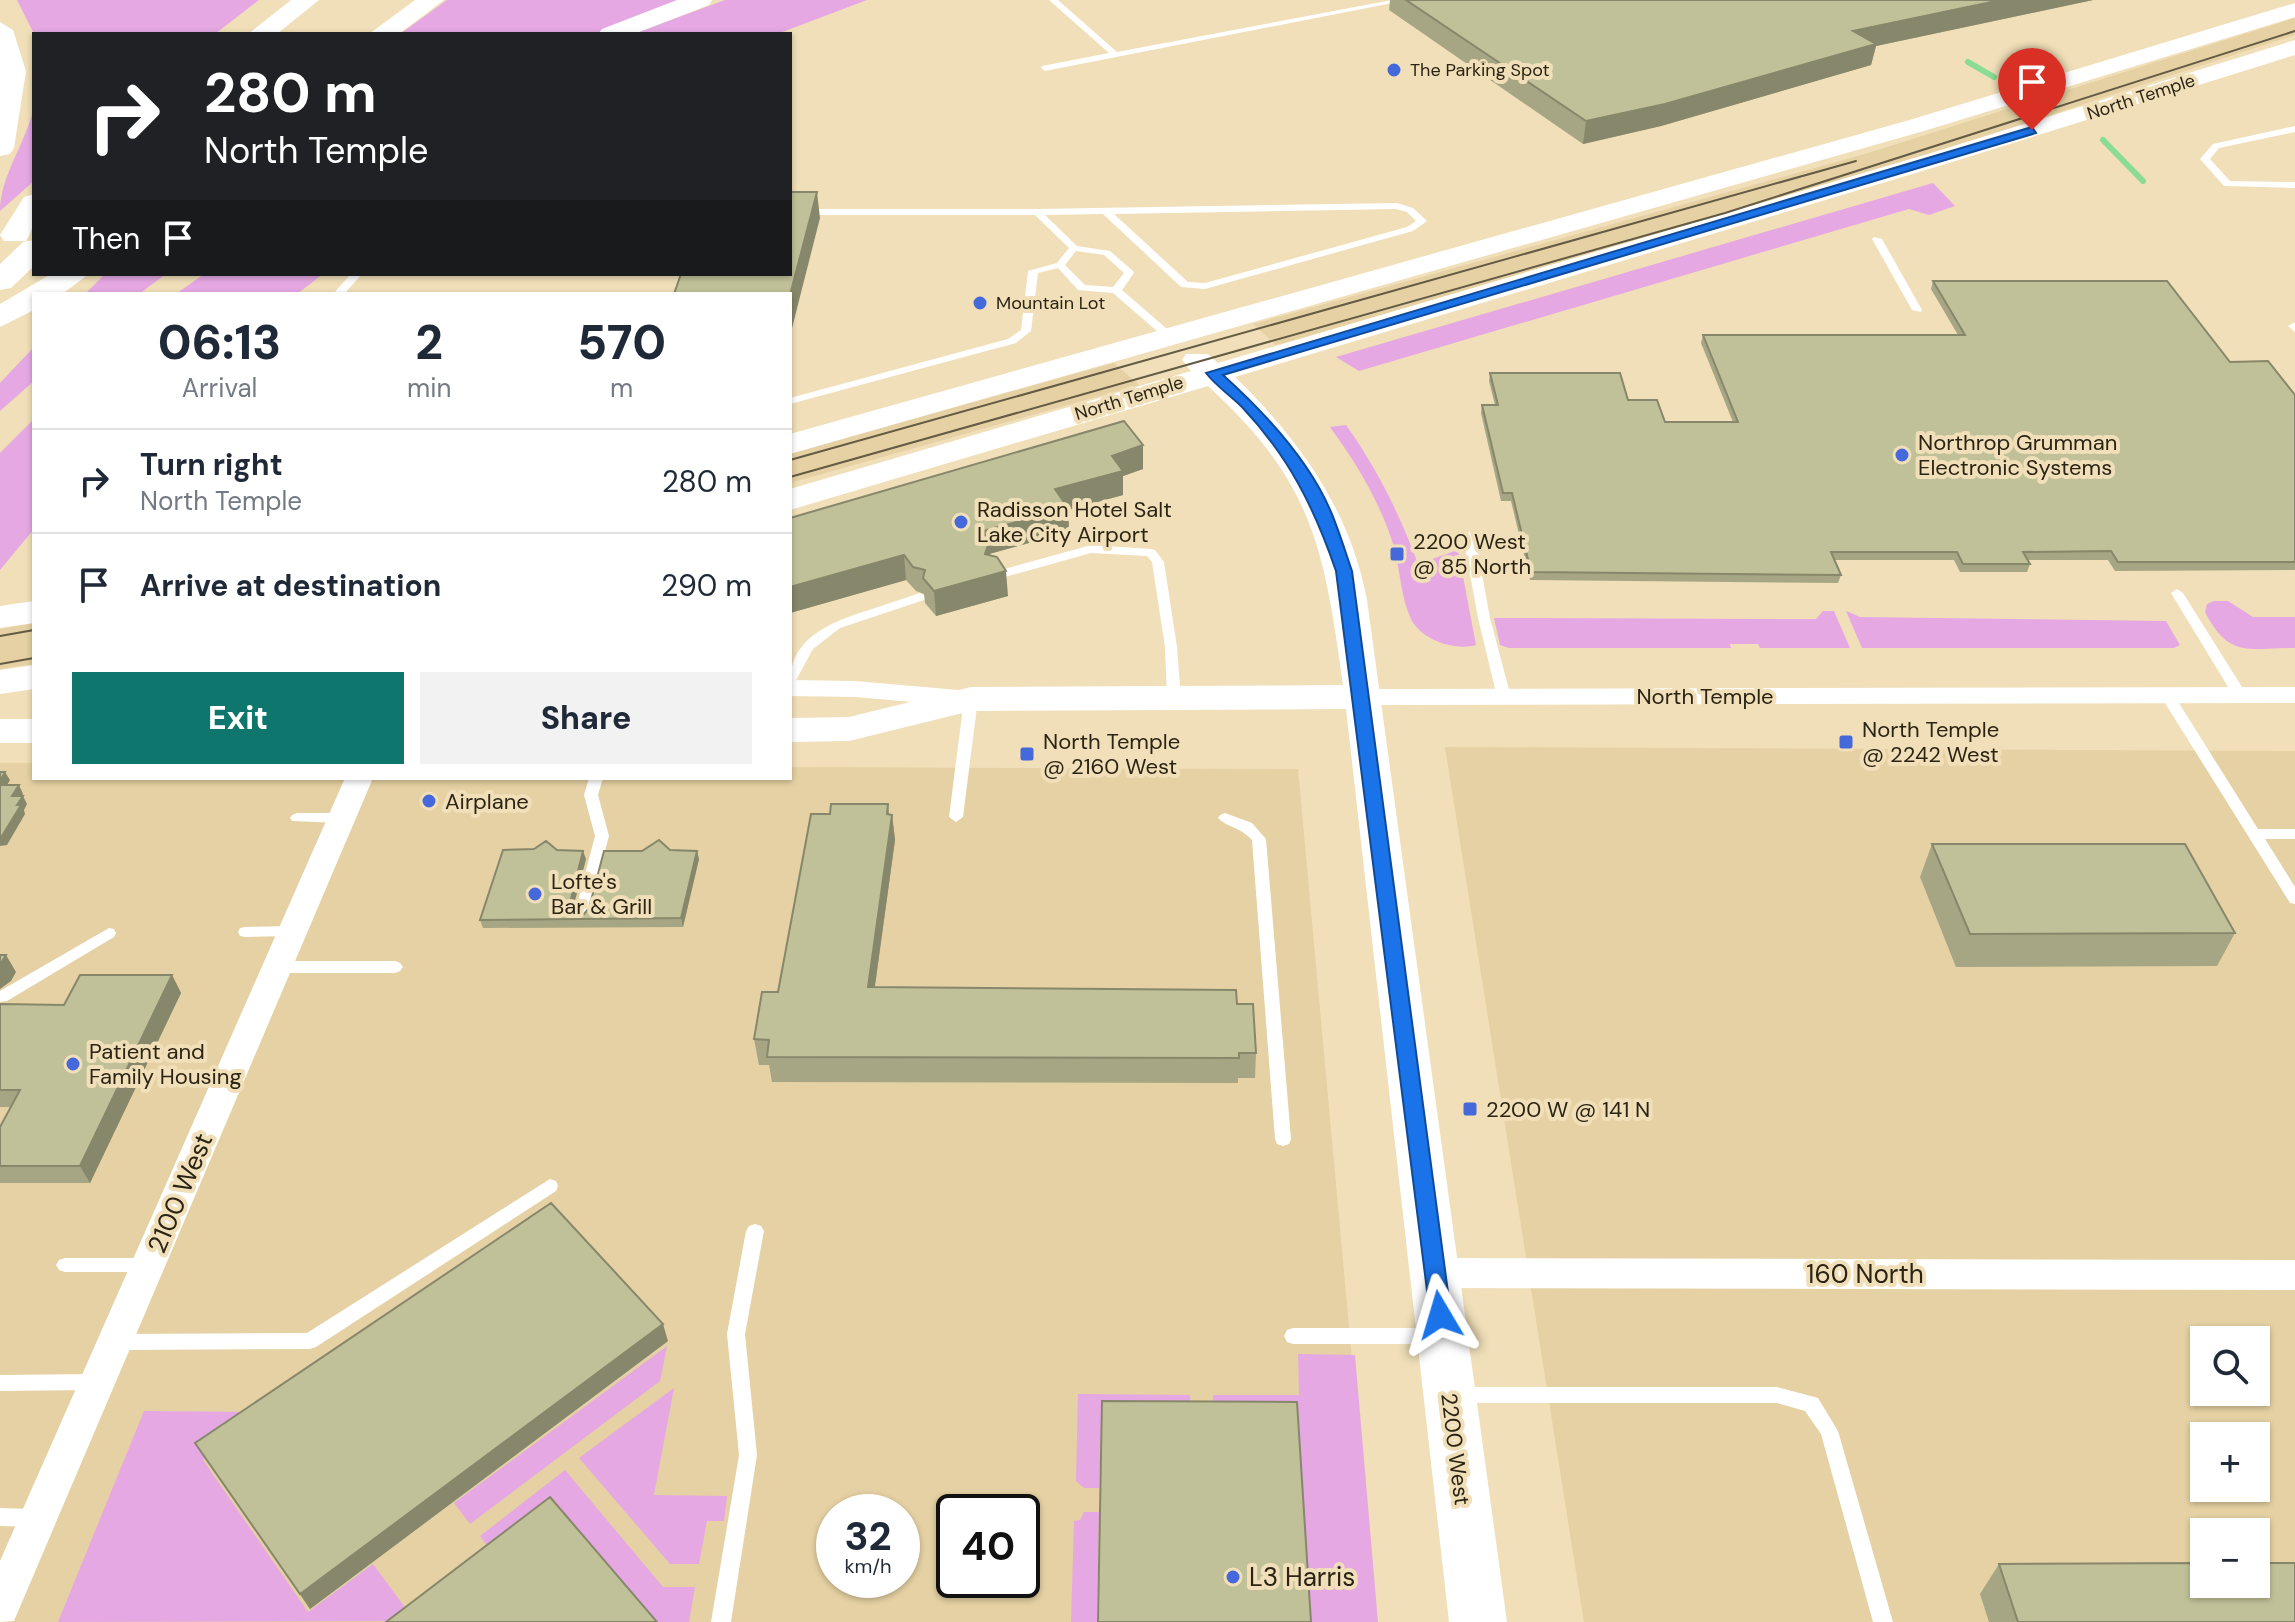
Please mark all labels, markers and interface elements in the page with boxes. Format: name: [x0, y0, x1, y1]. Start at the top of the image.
pin: [1998, 48, 2066, 130]
text: 280 m: [204, 56, 377, 129]
place label: The Parking Spot: [1410, 58, 1550, 82]
icon: arrive: [2010, 60, 2054, 104]
marker: The Parking Spot: [1385, 61, 1403, 79]
icon: right: [72, 64, 176, 168]
street label: North Temple: [2084, 68, 2198, 126]
text: North Temple: [204, 127, 428, 174]
icon: arrive: [156, 216, 200, 260]
text: Then: [72, 219, 140, 258]
place label: Mountain Lot: [996, 291, 1105, 315]
marker: Mountain Lot: [971, 294, 989, 312]
text: 06:13: [158, 311, 281, 374]
text: 2: [415, 311, 443, 374]
text: 570: [577, 311, 666, 374]
street label: North Temple: [1072, 370, 1186, 426]
text: Arrival: [182, 371, 257, 405]
text: min: [407, 371, 451, 405]
text: m: [610, 371, 633, 405]
place label: Northrop Grumman Electronic Systems: [1918, 428, 2117, 482]
text: Turn right: [140, 445, 283, 484]
marker: Northrop Grumman Electronic Systems: [1893, 446, 1911, 464]
icon: right: [72, 459, 116, 503]
text: 280 m: [662, 462, 752, 501]
text: North Temple: [140, 484, 302, 518]
place label: Radisson Hotel Salt Lake City Airport: [977, 495, 1172, 549]
marker: Radisson Hotel Salt Lake City Airport: [952, 513, 970, 531]
place label: 2200 West @ 85 North: [1413, 527, 1531, 581]
marker: 2200 West @ 85 North: [1388, 545, 1406, 563]
icon: arrive: [72, 563, 116, 607]
text: Arrive at destination: [140, 566, 441, 605]
text: 290 m: [661, 566, 752, 605]
button: Exit: [72, 672, 404, 764]
button: Share: [420, 672, 752, 764]
street label: North Temple: [1636, 682, 1774, 711]
place label: North Temple @ 2242 West: [1862, 715, 1999, 769]
place label: North Temple @ 2160 West: [1043, 727, 1180, 781]
marker: North Temple @ 2242 West: [1837, 733, 1855, 751]
marker: North Temple @ 2160 West: [1018, 745, 1036, 763]
place label: Airplane: [445, 787, 529, 816]
marker: Airplane: [420, 792, 438, 810]
place label: Lofte's Bar & Grill: [551, 867, 652, 921]
marker: Lofte's Bar & Grill: [526, 885, 544, 903]
place label: Patient and Family Housing: [89, 1037, 242, 1091]
marker: Patient and Family Housing: [64, 1055, 82, 1073]
place label: 2200 W @ 141 N: [1486, 1095, 1650, 1124]
marker: 2200 W @ 141 N: [1461, 1100, 1479, 1118]
street label: 2100 West: [140, 1128, 220, 1258]
street label: 160 North: [1806, 1257, 1924, 1291]
position arrow: [1398, 1273, 1482, 1357]
map controls: [2190, 1326, 2270, 1598]
button: search: [2190, 1326, 2270, 1406]
street label: 2200 West: [1434, 1391, 1477, 1507]
button: +: [2190, 1422, 2270, 1502]
speed limit sign: 40: [936, 1494, 1040, 1598]
text: 32: [844, 1510, 892, 1562]
button: −: [2190, 1518, 2270, 1598]
text: km/h: [844, 1553, 892, 1579]
place label: L3 Harris: [1249, 1560, 1355, 1594]
marker: L3 Harris: [1224, 1568, 1242, 1586]

